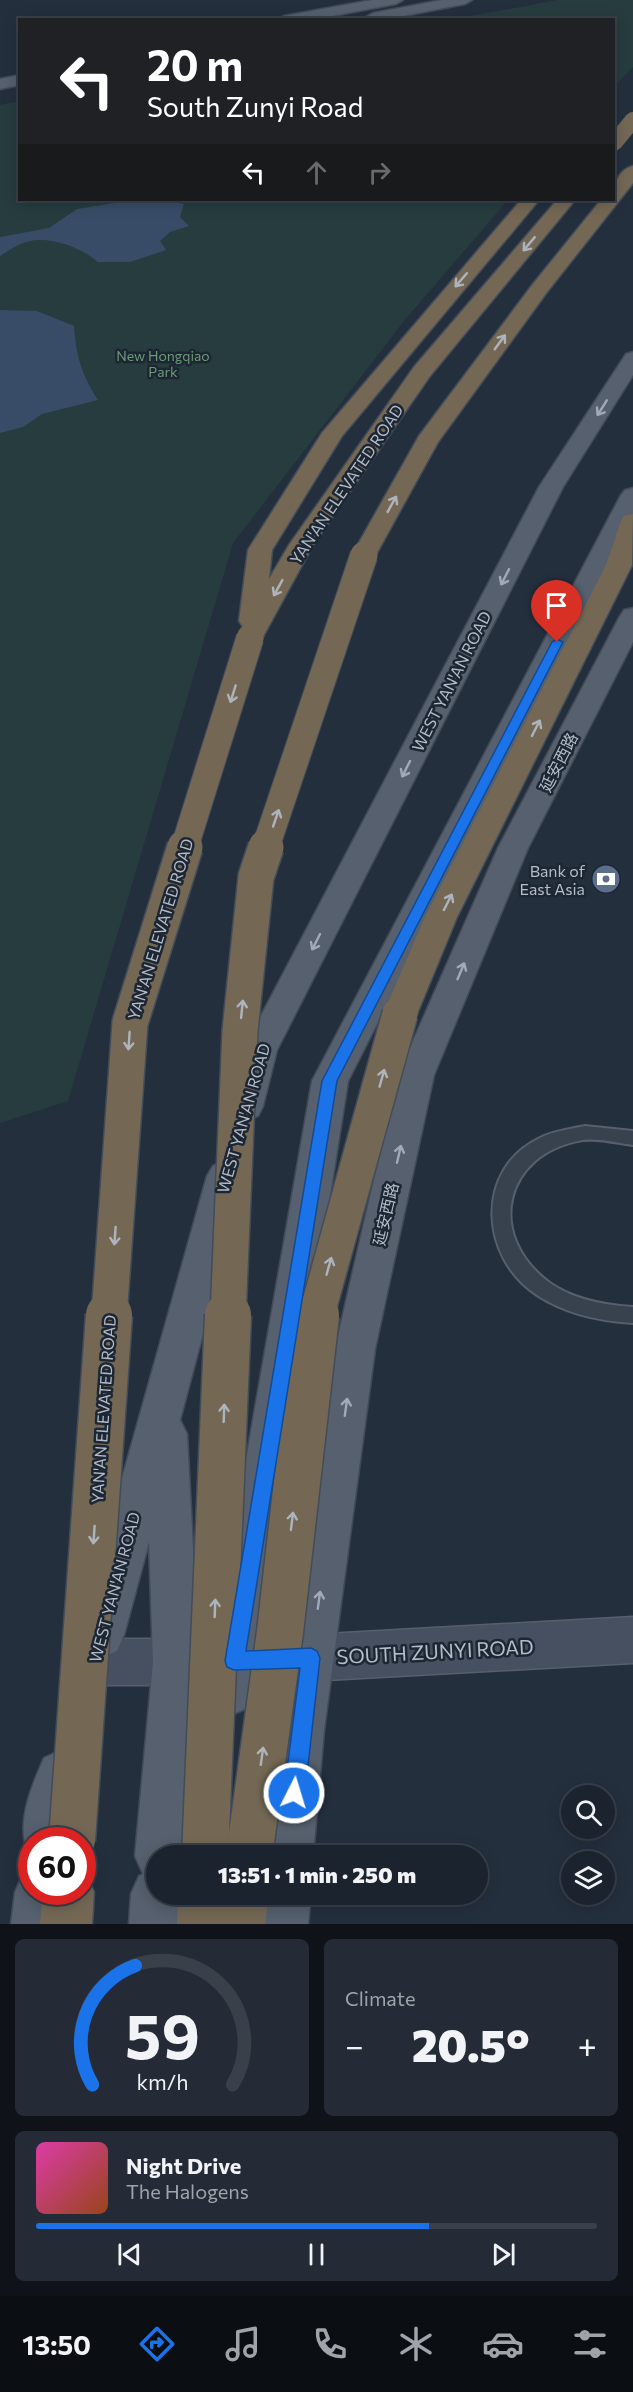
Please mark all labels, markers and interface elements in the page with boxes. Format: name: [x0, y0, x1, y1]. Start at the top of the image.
text: 20 m: [147, 38, 243, 90]
icon: left: [48, 42, 126, 120]
text: South Zunyi Road: [147, 90, 363, 123]
icon: left: [237, 156, 270, 189]
icon: ahead: [300, 156, 333, 189]
icon: right: [363, 156, 396, 189]
one-way arrow: [522, 236, 536, 251]
one-way arrow: [454, 272, 468, 287]
one-way arrow: [494, 334, 507, 350]
park label: New Hongqiao Park: [116, 347, 210, 380]
one-way arrow: [595, 399, 607, 416]
street label: YAN'AN ELEVATED ROAD: [285, 400, 407, 568]
one-way arrow: [387, 495, 399, 512]
one-way arrow: [499, 567, 510, 585]
one-way arrow: [272, 578, 283, 596]
pin: [531, 580, 582, 642]
icon: arrive: [540, 589, 573, 622]
street label: WEST YAN'AN ROAD: [407, 608, 495, 754]
one-way arrow: [227, 684, 238, 703]
one-way arrow: [531, 719, 543, 737]
street label: 延安西路: [535, 729, 581, 795]
one-way arrow: [399, 759, 411, 777]
one-way arrow: [271, 809, 282, 828]
street label: YAN'AN ELEVATED ROAD: [123, 836, 197, 1022]
place label: Bank of East Asia: [519, 861, 586, 898]
bank icon: Bank of East Asia: [590, 863, 622, 895]
one-way arrow: [442, 894, 454, 911]
one-way arrow: [310, 932, 321, 950]
one-way arrow: [456, 962, 467, 980]
one-way arrow: [237, 999, 248, 1019]
one-way arrow: [123, 1031, 134, 1051]
street label: WEST YAN'AN ROAD: [213, 1041, 273, 1195]
one-way arrow: [377, 1069, 388, 1088]
one-way arrow: [393, 1145, 405, 1164]
street label: 延安西路: [369, 1181, 401, 1247]
one-way arrow: [109, 1225, 120, 1245]
one-way arrow: [324, 1257, 335, 1276]
street label: YAN'AN ELEVATED ROAD: [87, 1314, 119, 1504]
one-way arrow: [341, 1398, 352, 1417]
one-way arrow: [218, 1404, 229, 1424]
street label: WEST YAN'AN ROAD: [85, 1510, 143, 1664]
one-way arrow: [287, 1511, 298, 1531]
one-way arrow: [88, 1525, 99, 1545]
one-way arrow: [313, 1591, 324, 1610]
one-way arrow: [210, 1599, 221, 1619]
street label: SOUTH ZUNYI ROAD: [336, 1634, 534, 1668]
one-way arrow: [257, 1747, 268, 1766]
position arrow: [262, 1761, 326, 1825]
map controls: [561, 1785, 615, 1905]
button: search: [561, 1785, 615, 1839]
speed limit sign: 60: [18, 1827, 96, 1905]
button: layers: [561, 1851, 615, 1905]
text: 13:51 · 1 min · 250 m: [218, 1861, 416, 1888]
text: Climate: [345, 1986, 415, 2010]
text: 59: [125, 1996, 199, 2072]
text: 20.5°: [412, 2016, 530, 2071]
text: −: [345, 2024, 364, 2065]
text: +: [578, 2024, 597, 2065]
text: km/h: [136, 2068, 188, 2094]
text: Night Drive: [126, 2152, 241, 2179]
text: The Halogens: [126, 2179, 249, 2203]
icon: previous: [113, 2238, 146, 2271]
icon: pause: [300, 2238, 333, 2271]
icon: next: [487, 2238, 520, 2271]
icon: directions: [136, 2323, 178, 2365]
icon: music: [222, 2323, 264, 2365]
icon: phone: [309, 2323, 351, 2365]
icon: climate: [395, 2323, 437, 2365]
icon: car: [482, 2323, 524, 2365]
icon: filters: [569, 2323, 611, 2365]
text: 13:50: [22, 2328, 91, 2361]

